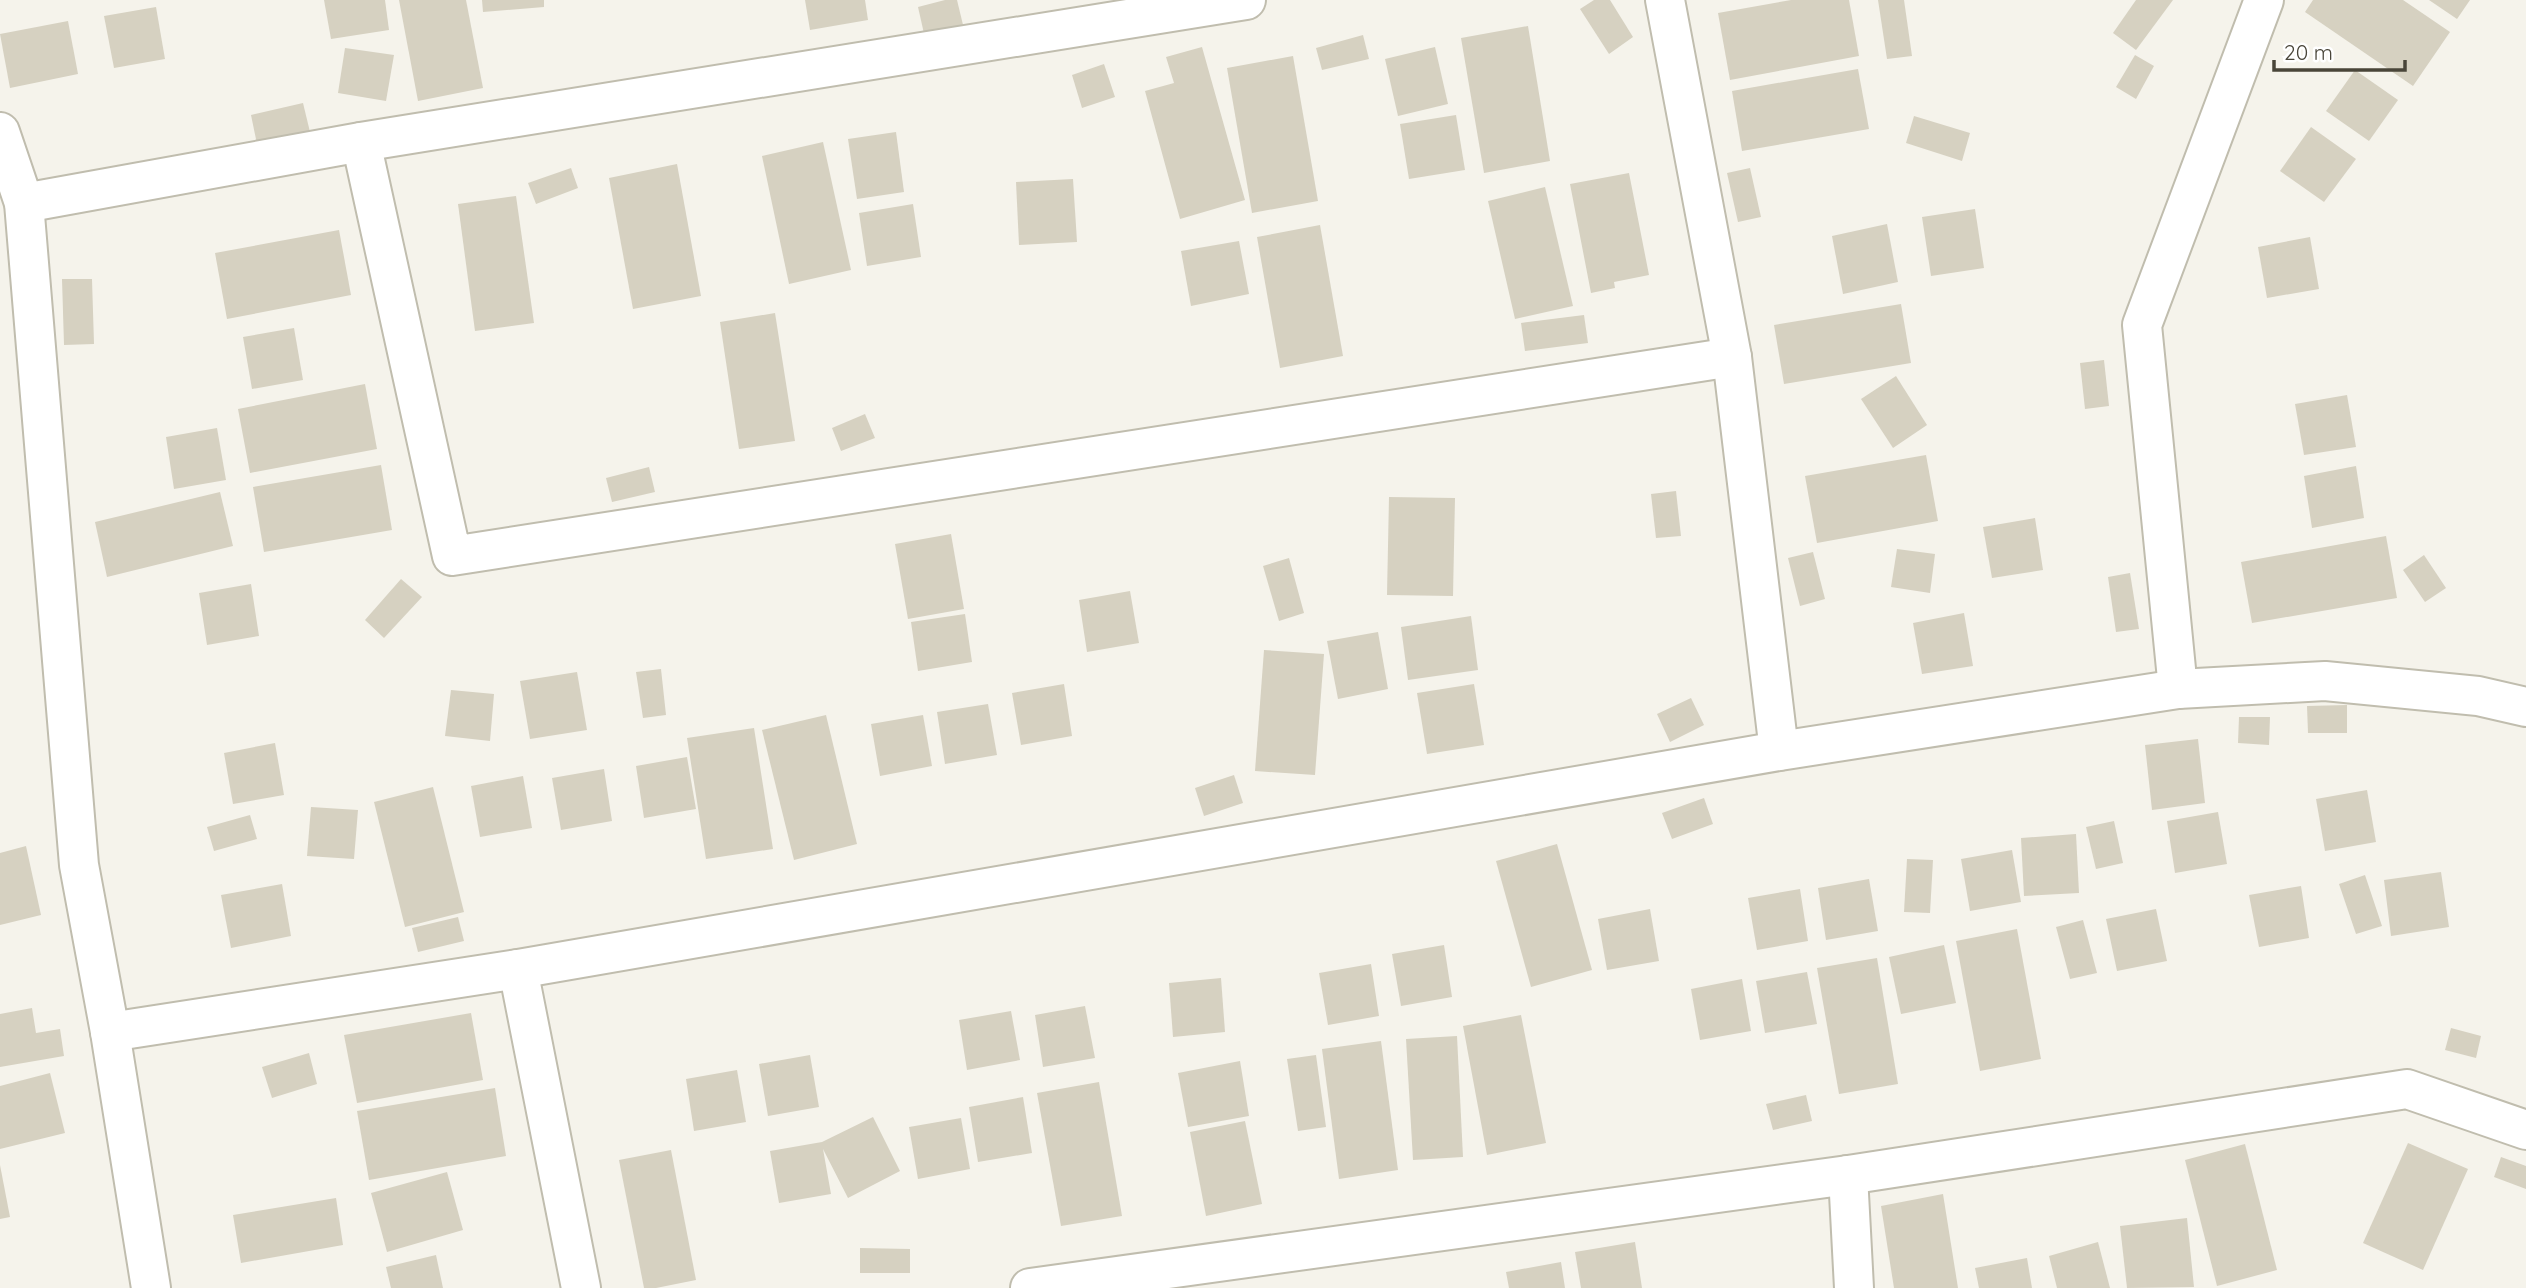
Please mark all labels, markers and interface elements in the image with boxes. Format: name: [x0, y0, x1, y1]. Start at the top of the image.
scale bar: [2274, 28, 2405, 72]
text: 20 m: [2284, 39, 2333, 65]

